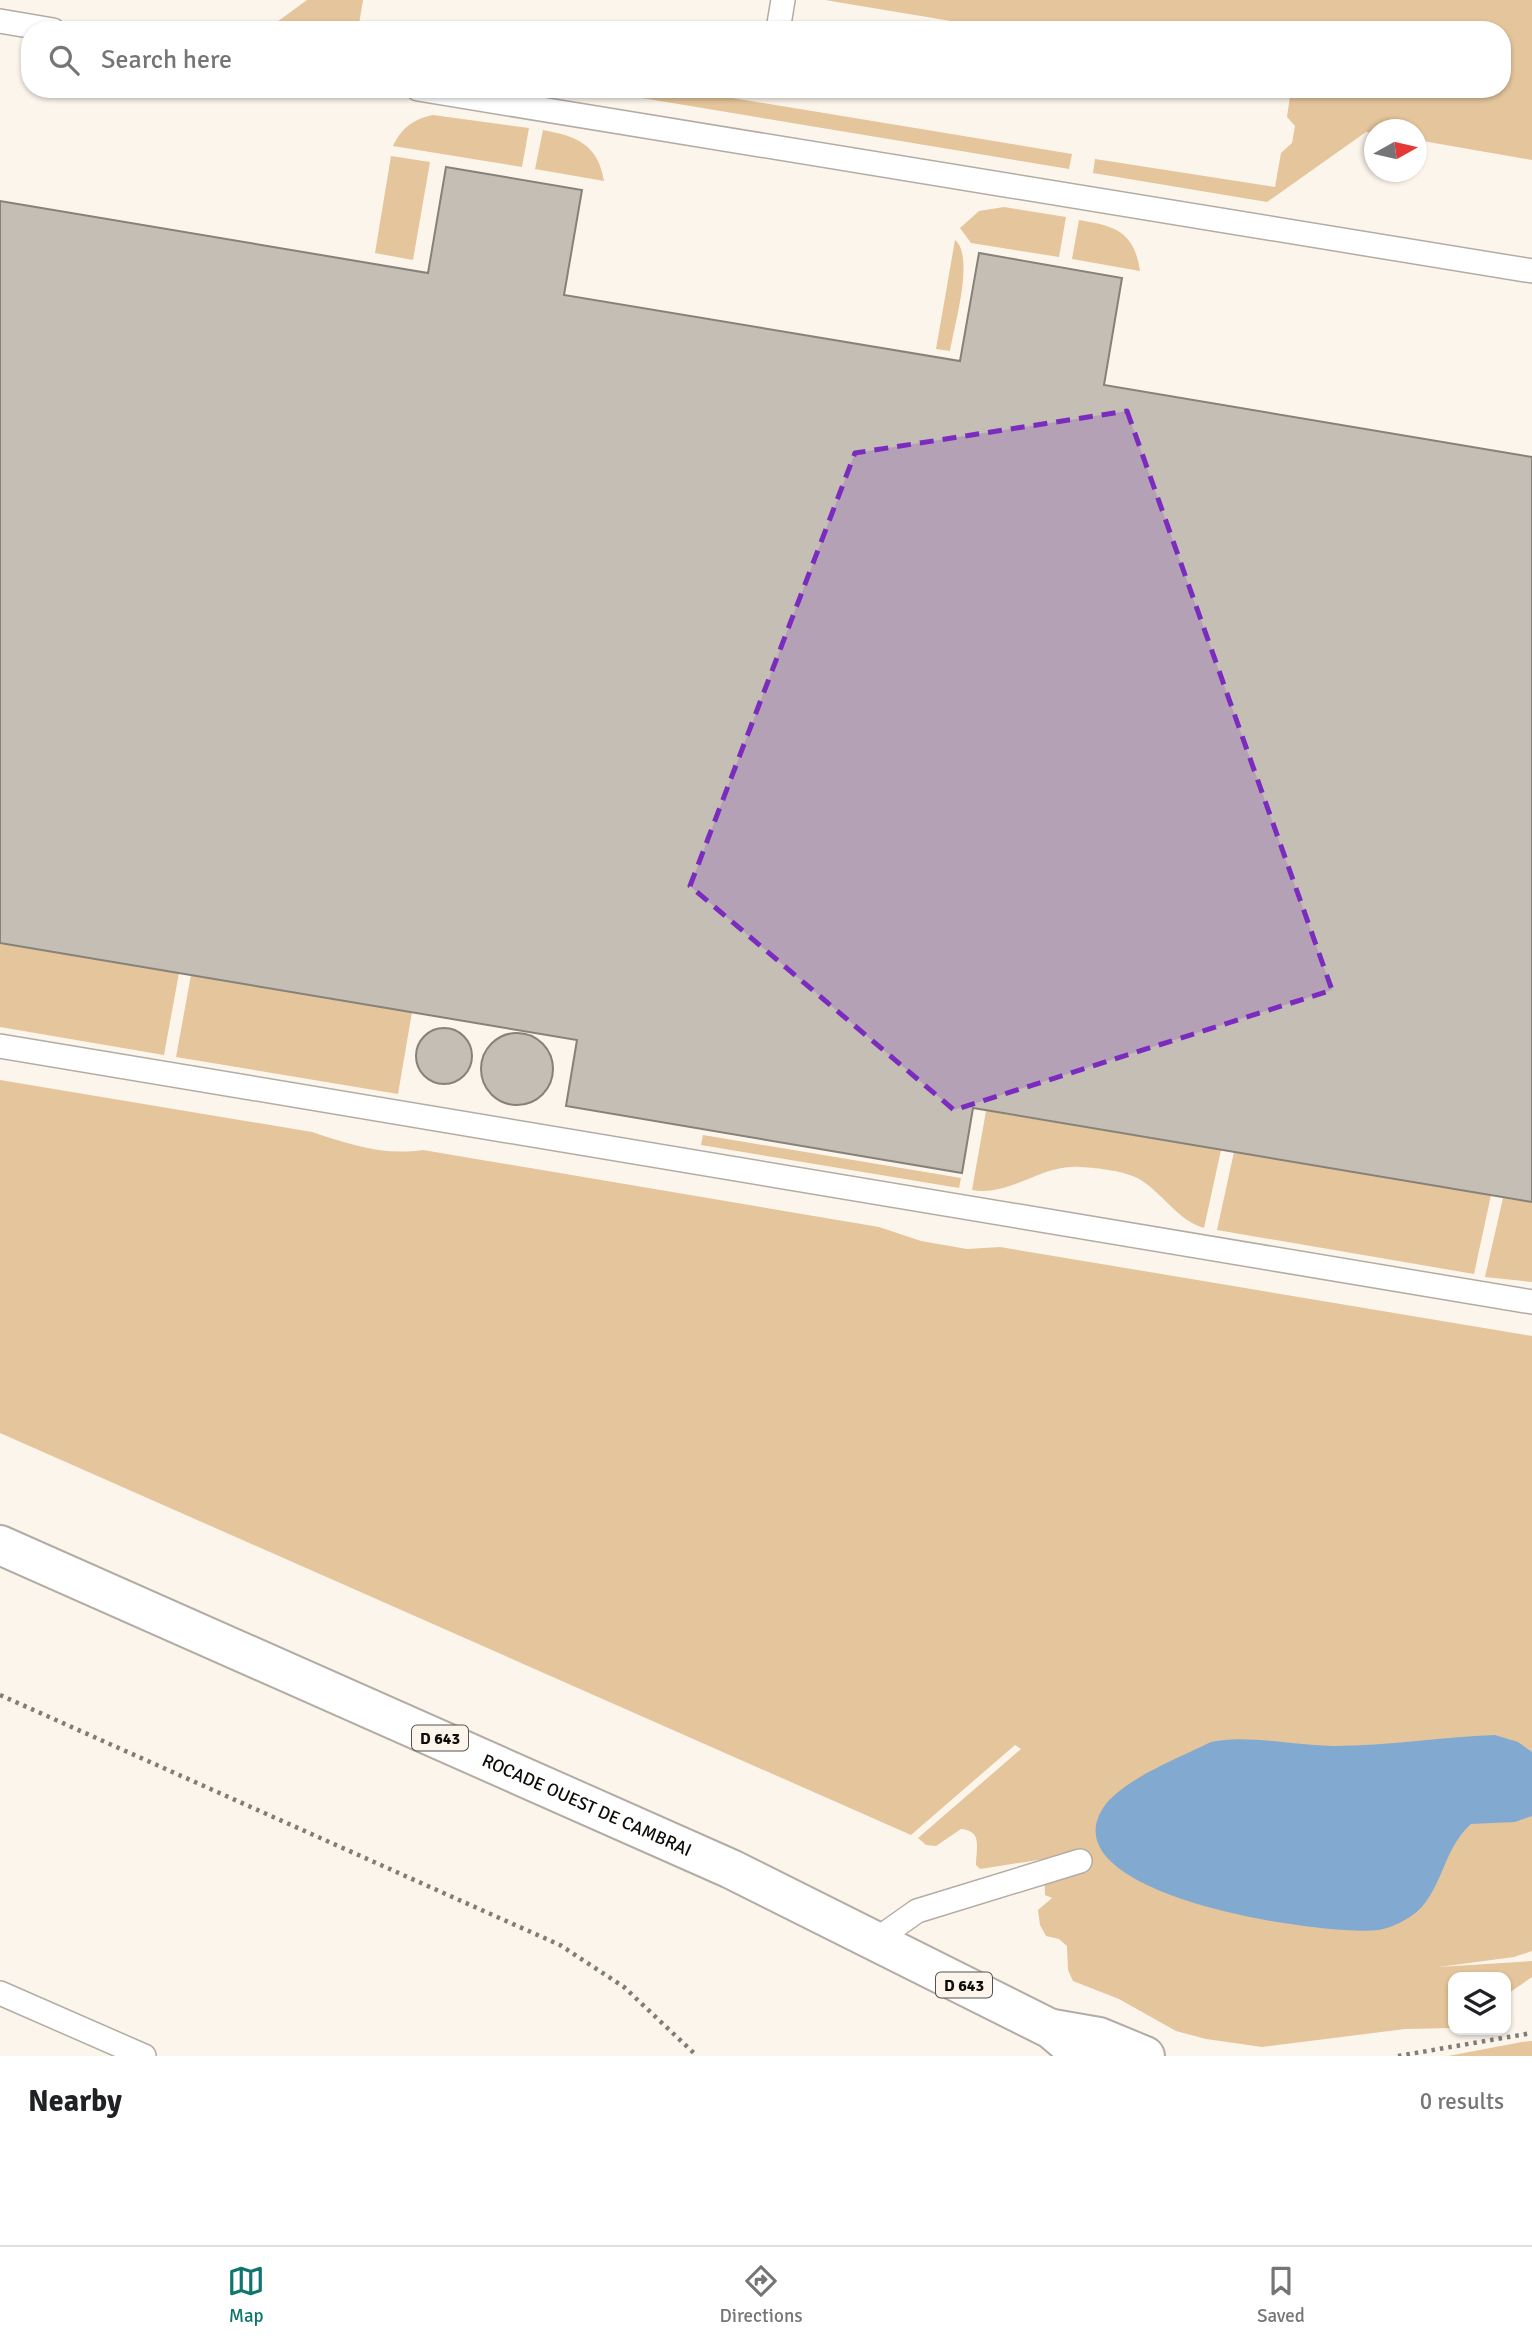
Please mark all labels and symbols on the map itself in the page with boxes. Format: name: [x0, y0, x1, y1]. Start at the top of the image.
north arrow: [1364, 119, 1427, 182]
road number: D 643: [412, 1726, 468, 1750]
street label: ROCADE OUEST DE CAMBRAI: [479, 1749, 695, 1861]
road number: D 643: [936, 1972, 992, 1997]

